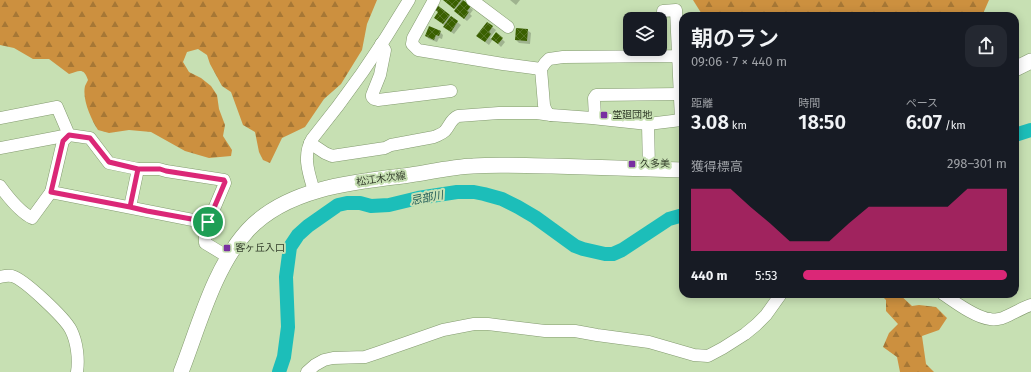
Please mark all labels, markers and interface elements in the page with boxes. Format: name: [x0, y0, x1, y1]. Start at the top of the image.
map controls: [623, 12, 667, 56]
button: layers: [623, 12, 667, 56]
text: 朝のラン: [691, 25, 779, 52]
button: share: [965, 25, 1007, 67]
text: 09:06 · 7 × 440 m: [691, 54, 787, 69]
text: 距離: [691, 97, 713, 110]
text: 時間: [798, 97, 820, 110]
text: ペース: [906, 97, 938, 110]
place label: 堂廻団地: [612, 109, 653, 121]
marker: 堂廻団地: [599, 110, 609, 120]
text: 3.08: [691, 110, 729, 134]
text: 18:50: [798, 110, 846, 134]
text: 6:07: [906, 110, 942, 134]
text: km: [729, 119, 747, 132]
text: /km: [942, 119, 966, 132]
text: 298–301 m: [947, 156, 1007, 171]
place label: 久多美: [640, 158, 670, 170]
marker: 久多美: [627, 159, 637, 169]
text: 獲得標高: [691, 159, 743, 174]
street label: 松江木次線: [355, 170, 407, 188]
water label: 忌部川: [410, 188, 445, 208]
pin: [191, 205, 225, 239]
icon: arrive: [197, 211, 219, 233]
place label: 客ヶ丘入口: [235, 242, 285, 254]
marker: 客ヶ丘入口: [222, 243, 232, 253]
text: 440 m: [691, 268, 727, 283]
text: 5:53: [755, 268, 778, 283]

